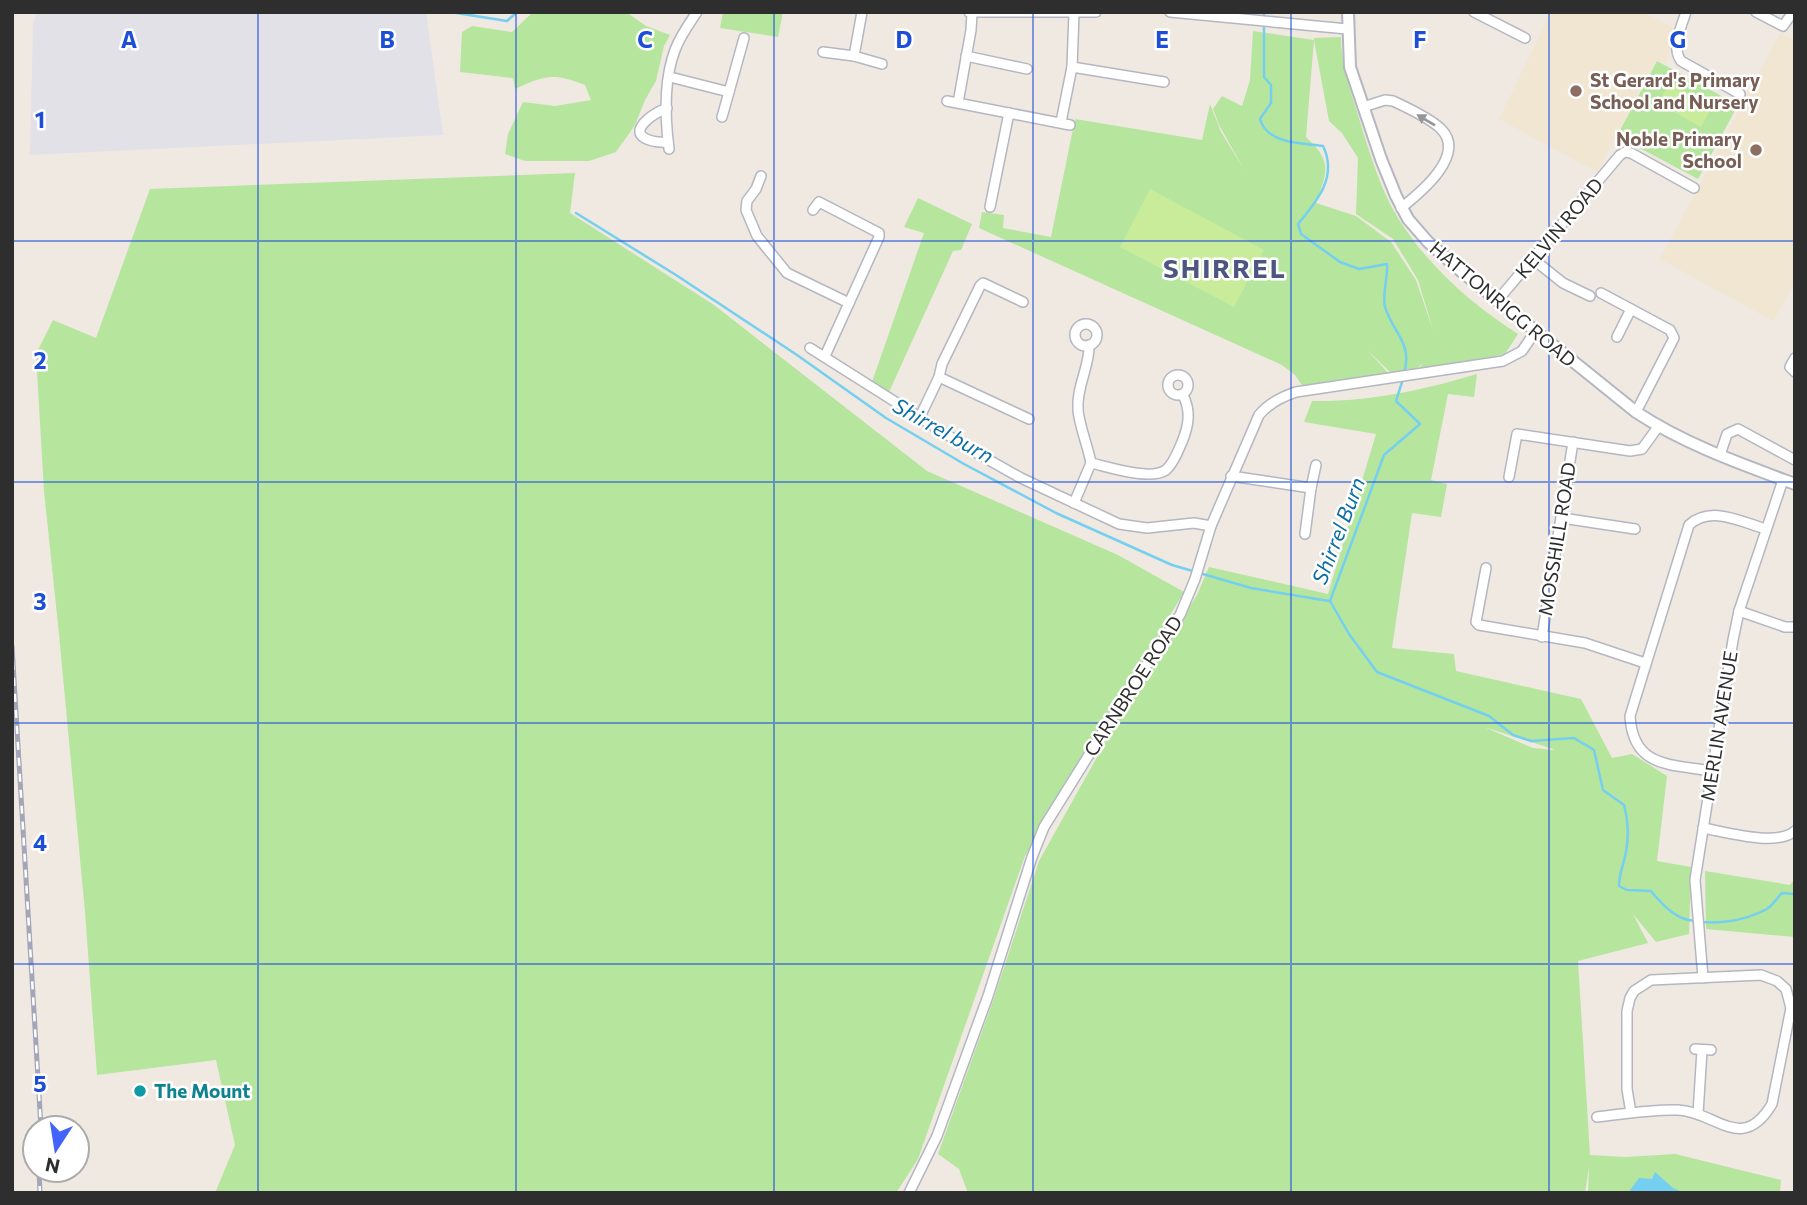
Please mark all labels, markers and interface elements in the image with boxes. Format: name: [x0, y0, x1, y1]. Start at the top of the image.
text: A: [121, 25, 138, 53]
text: B: [379, 25, 395, 53]
text: C: [637, 25, 653, 53]
text: D: [896, 25, 913, 53]
text: E: [1155, 25, 1169, 53]
text: F: [1413, 25, 1427, 53]
text: G: [1670, 25, 1686, 53]
place label: St Gerard's Primary School and Nursery: [1590, 68, 1761, 113]
marker: St Gerard's Primary School and Nursery: [1568, 83, 1584, 99]
text: 1: [35, 105, 45, 133]
one-way arrow: [1416, 114, 1435, 126]
place label: Noble Primary School: [1616, 127, 1743, 172]
marker: Noble Primary School: [1748, 142, 1764, 158]
street label: KELVIN ROAD: [1510, 173, 1607, 283]
street label: HATTONRIGG ROAD: [1426, 236, 1581, 371]
district label: SHIRREL: [1163, 252, 1287, 283]
text: 2: [33, 346, 47, 374]
water label: Shirrel burn: [889, 392, 998, 468]
street label: MOSSHILL ROAD: [1533, 461, 1580, 617]
water label: Shirrel Burn: [1306, 474, 1369, 587]
text: 3: [33, 587, 47, 615]
street label: CARNBROE ROAD: [1079, 611, 1187, 760]
street label: MERLIN AVENUE: [1695, 649, 1742, 803]
text: 4: [33, 828, 47, 856]
text: 5: [33, 1069, 47, 1097]
place label: The Mount: [154, 1079, 250, 1102]
marker: The Mount: [132, 1083, 148, 1099]
north arrow: [21, 1114, 91, 1184]
text: N: [43, 1153, 62, 1179]

